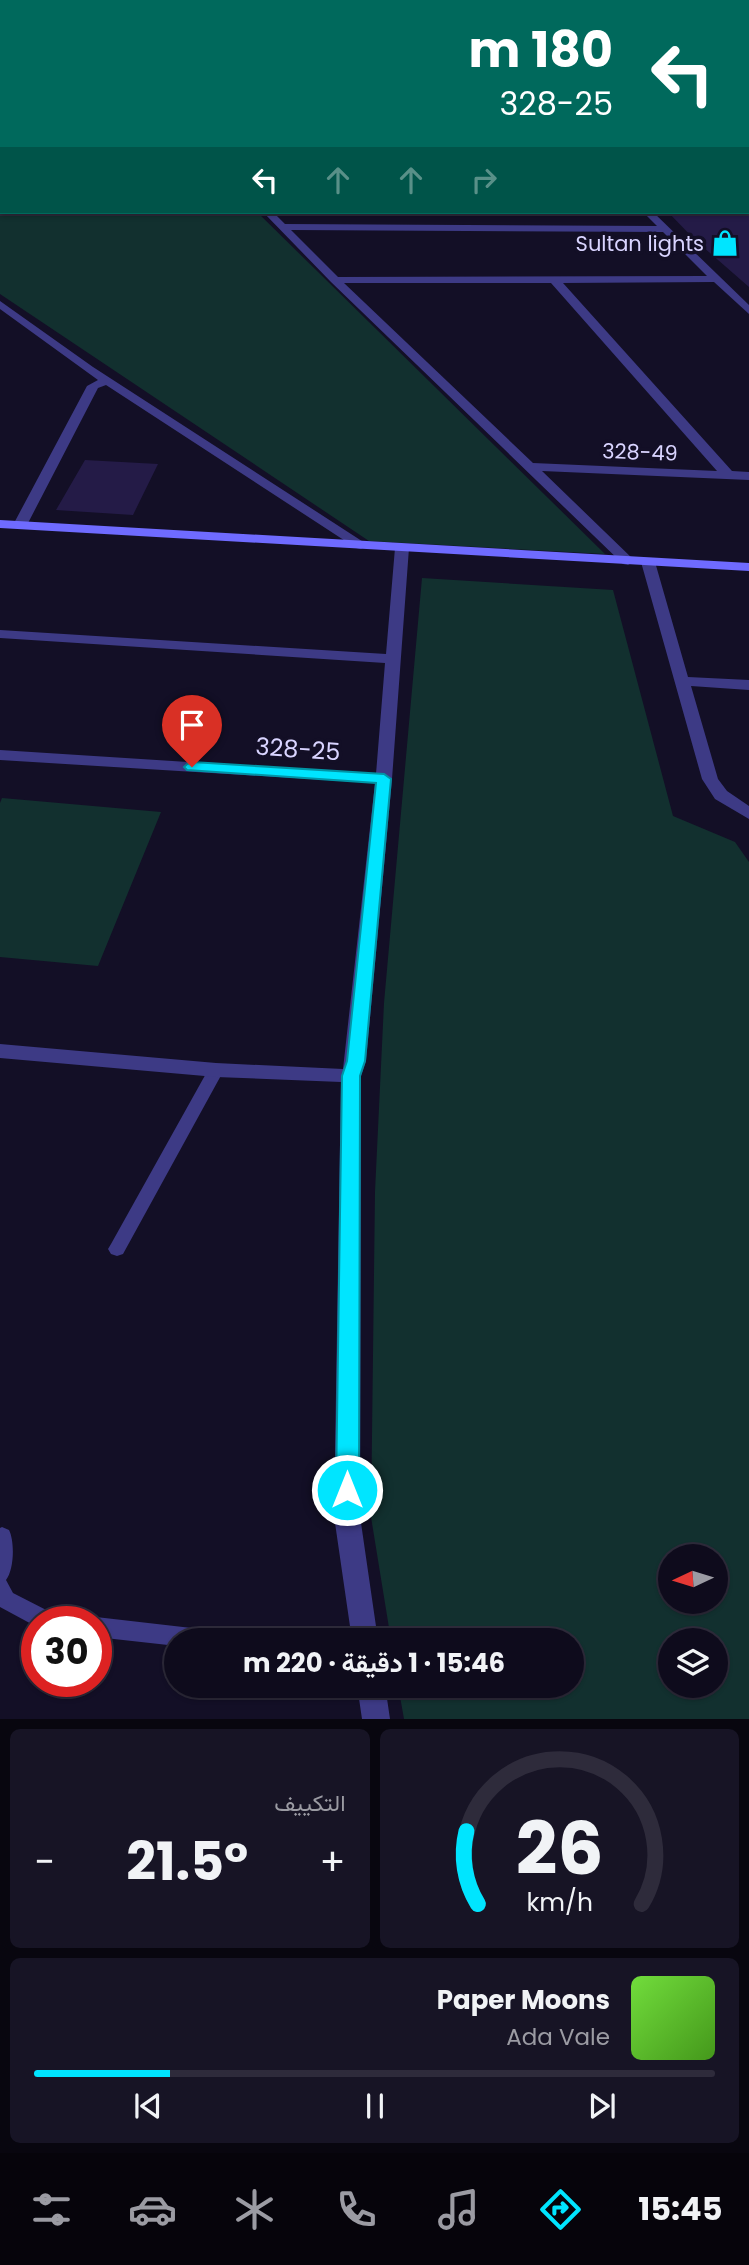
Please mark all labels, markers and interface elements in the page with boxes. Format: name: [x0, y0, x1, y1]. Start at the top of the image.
text: 180 m: [469, 16, 613, 84]
icon: left: [637, 28, 728, 119]
text: 328-25: [499, 81, 613, 126]
icon: left: [246, 161, 284, 199]
icon: ahead: [319, 161, 357, 199]
icon: ahead: [392, 161, 430, 199]
icon: right: [465, 161, 503, 199]
shop icon: Sultan lights: [710, 228, 740, 258]
place label: Sultan lights: [576, 229, 704, 258]
street label: 328-49: [602, 436, 678, 468]
pin: [162, 695, 222, 767]
icon: arrive: [173, 706, 211, 744]
street label: 328-25: [254, 730, 342, 768]
position arrow: [310, 1453, 384, 1527]
north arrow: [658, 1544, 728, 1614]
map controls: [658, 1544, 728, 1698]
speed limit sign: 30: [21, 1606, 112, 1697]
button: layers: [658, 1628, 728, 1698]
text: 15:46 · 1 دقيقة · 220 m: [243, 1645, 505, 1681]
text: التكييف: [274, 1787, 346, 1819]
text: 26: [515, 1799, 603, 1900]
text: 21.5°: [126, 1825, 248, 1898]
text: −: [34, 1835, 55, 1888]
text: +: [320, 1835, 346, 1888]
text: km/h: [526, 1885, 593, 1920]
text: Paper Moons: [437, 1982, 610, 2018]
text: Ada Vale: [506, 2021, 610, 2053]
icon: previous: [129, 2087, 167, 2125]
icon: pause: [356, 2087, 394, 2125]
icon: next: [583, 2087, 621, 2125]
icon: filters: [27, 2185, 76, 2234]
icon: car: [128, 2185, 177, 2234]
icon: climate: [230, 2185, 279, 2234]
icon: phone: [332, 2185, 381, 2234]
icon: music: [434, 2185, 483, 2234]
icon: directions: [536, 2185, 585, 2234]
text: 15:45: [638, 2186, 723, 2231]

